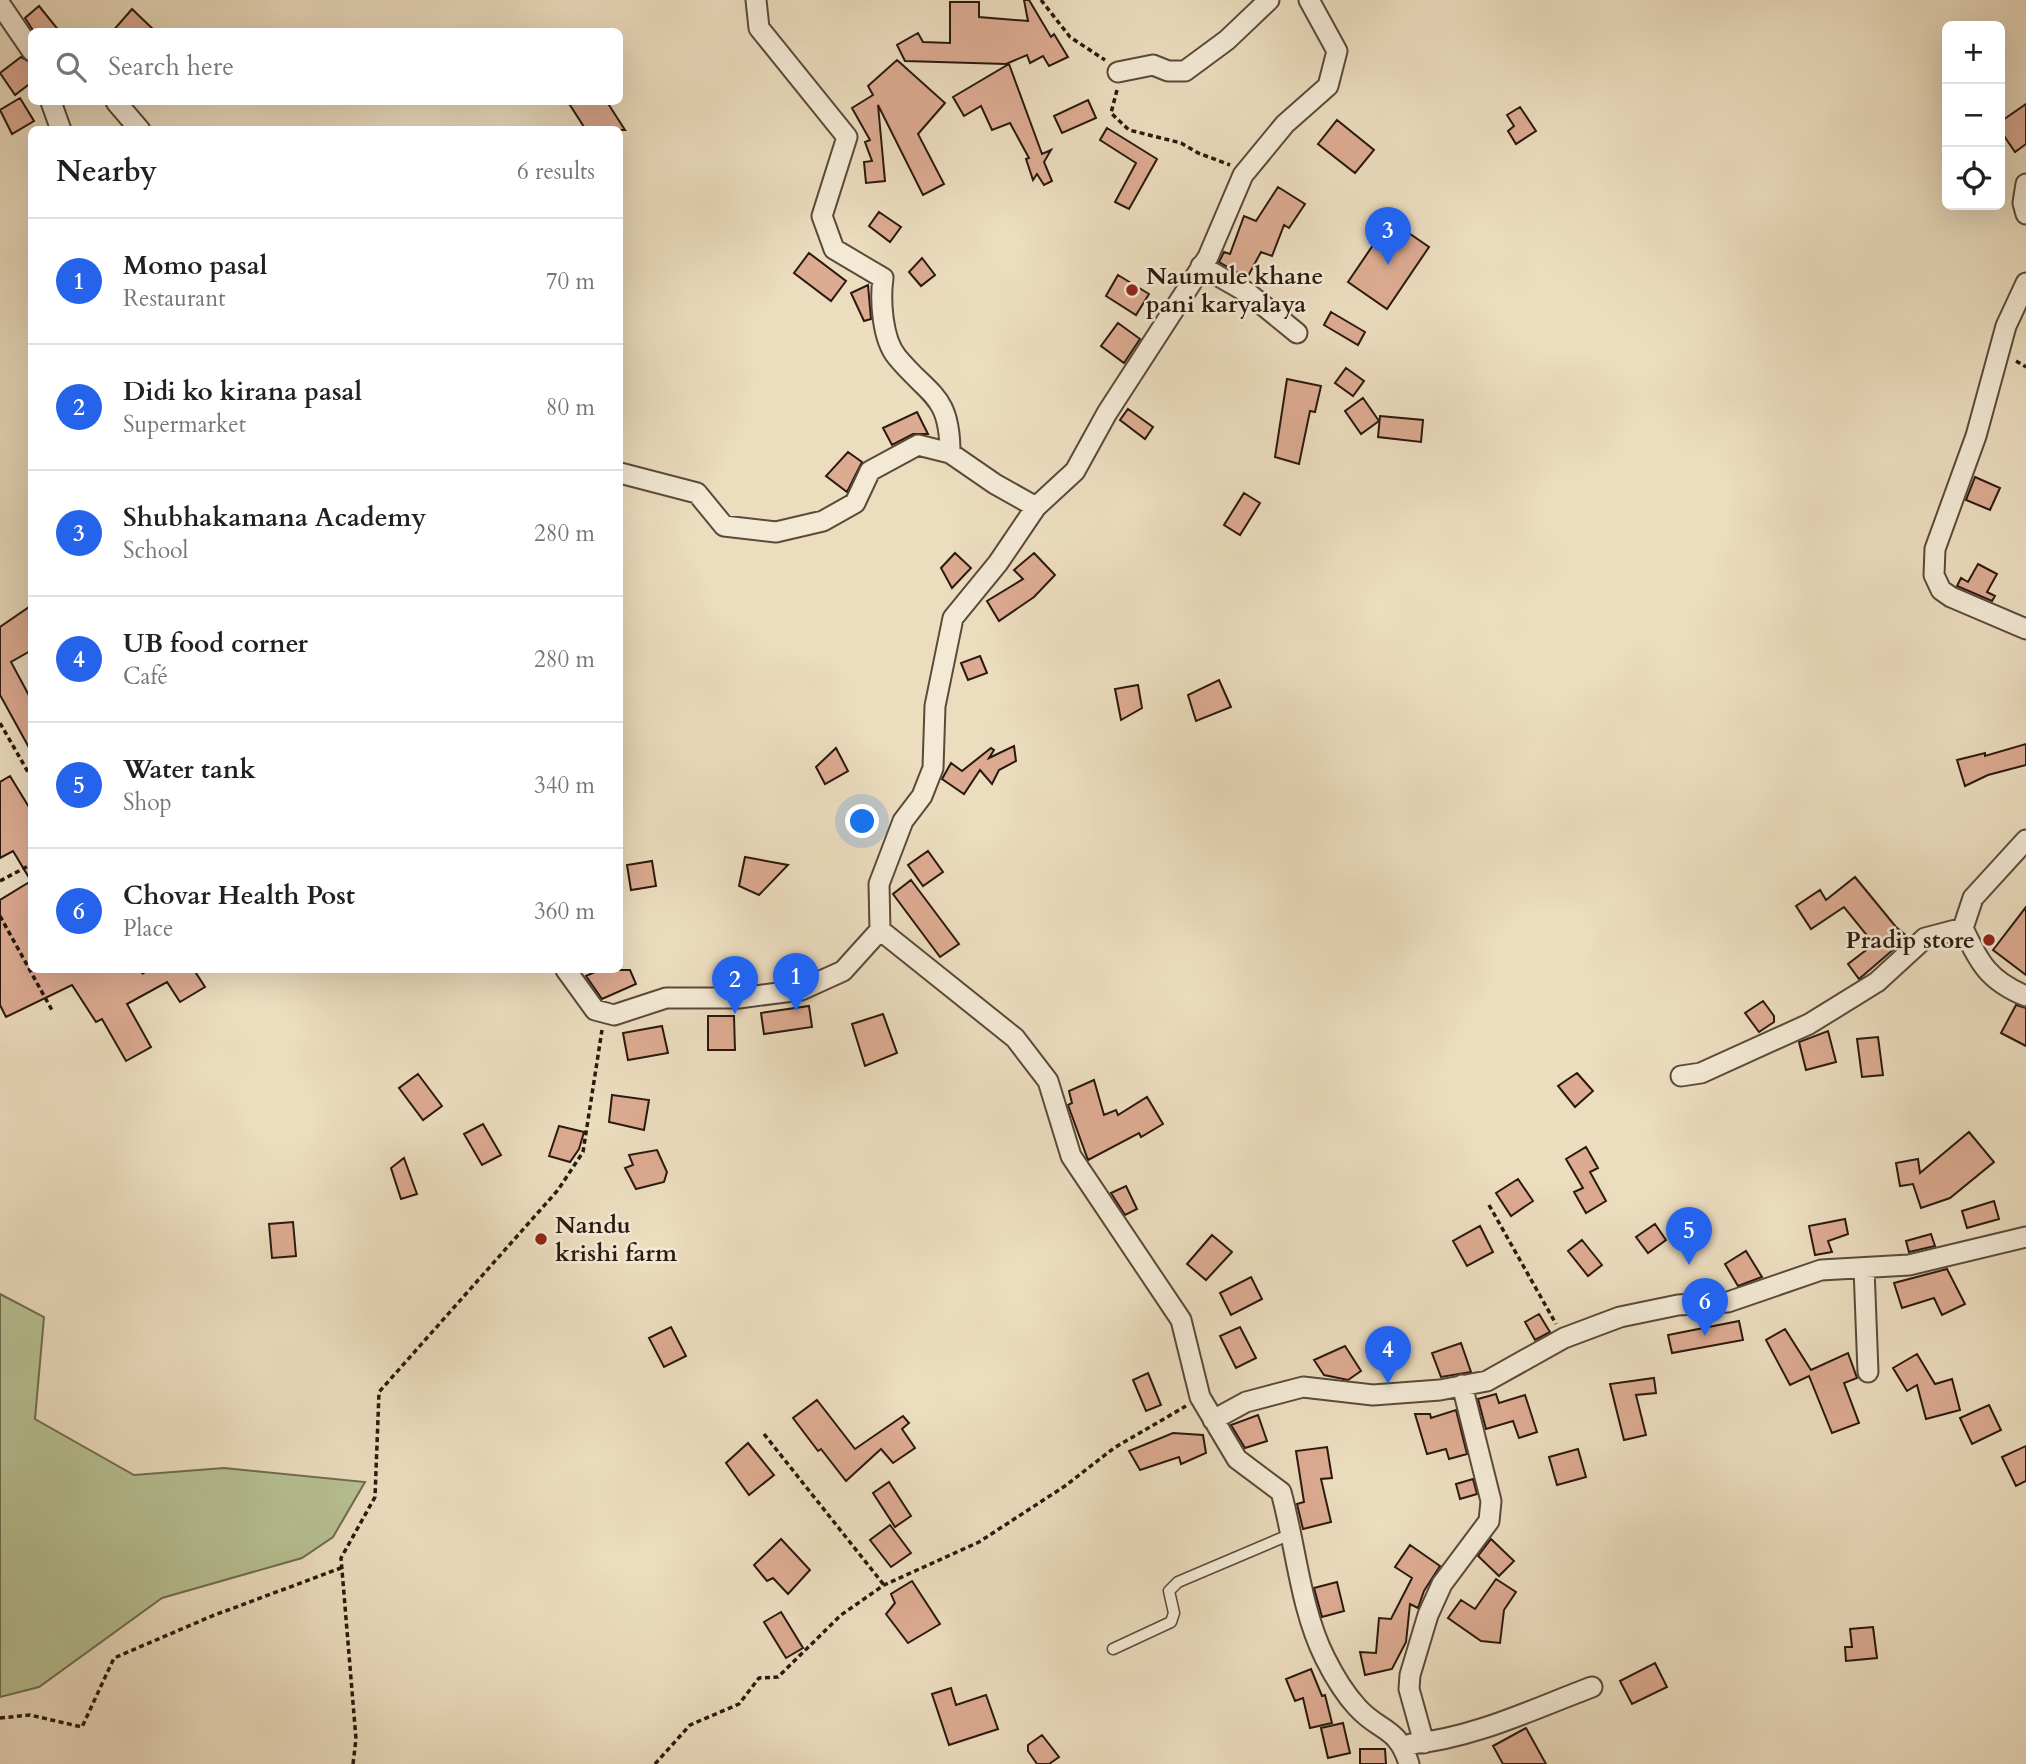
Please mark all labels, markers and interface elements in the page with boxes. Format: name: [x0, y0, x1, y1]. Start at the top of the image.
map controls: [1942, 21, 2005, 210]
button: +: [1942, 21, 2005, 84]
search box: [28, 28, 623, 105]
icon: search: [52, 48, 90, 86]
text: Search here: [108, 49, 234, 84]
button: −: [1942, 84, 2005, 147]
button: locate: [1942, 147, 2005, 210]
text: Nearby: [56, 151, 157, 192]
text: 6 results: [517, 156, 595, 187]
pin: 3: [1365, 207, 1411, 265]
text: Momo pasal: [123, 248, 267, 283]
place label: Naumule khane pani karyalaya: [1146, 260, 1323, 321]
text: 1: [73, 266, 85, 297]
text: 70 m: [546, 266, 595, 297]
marker: Naumule khane pani karyalaya: [1124, 282, 1140, 298]
text: Restaurant: [123, 283, 226, 314]
text: Didi ko kirana pasal: [123, 374, 362, 409]
text: 2: [73, 392, 85, 423]
text: 80 m: [546, 392, 595, 423]
text: Supermarket: [123, 409, 246, 440]
text: Shubhakamana Academy: [123, 500, 426, 535]
text: 3: [73, 518, 85, 549]
text: 280 m: [534, 518, 595, 549]
text: School: [123, 535, 188, 566]
text: UB food corner: [123, 626, 308, 661]
text: 4: [73, 644, 85, 675]
text: 280 m: [534, 644, 595, 675]
text: Café: [123, 661, 168, 692]
text: Water tank: [123, 752, 256, 787]
text: 5: [73, 770, 85, 801]
text: 340 m: [534, 770, 595, 801]
text: Shop: [123, 787, 172, 818]
your location: [845, 804, 879, 838]
text: Chovar Health Post: [123, 878, 355, 913]
text: 6: [73, 896, 85, 927]
text: 360 m: [534, 896, 595, 927]
text: Place: [123, 913, 173, 944]
place label: Pradip store: [1845, 924, 1975, 957]
marker: Pradip store: [1981, 932, 1997, 948]
pin: 1: [773, 953, 819, 1011]
pin: 2: [712, 956, 758, 1014]
pin: 5: [1666, 1207, 1712, 1265]
place label: Nandu krishi farm: [555, 1209, 678, 1270]
marker: Nandu krishi farm: [533, 1231, 549, 1247]
pin: 6: [1682, 1278, 1728, 1336]
pin: 4: [1365, 1326, 1411, 1384]

